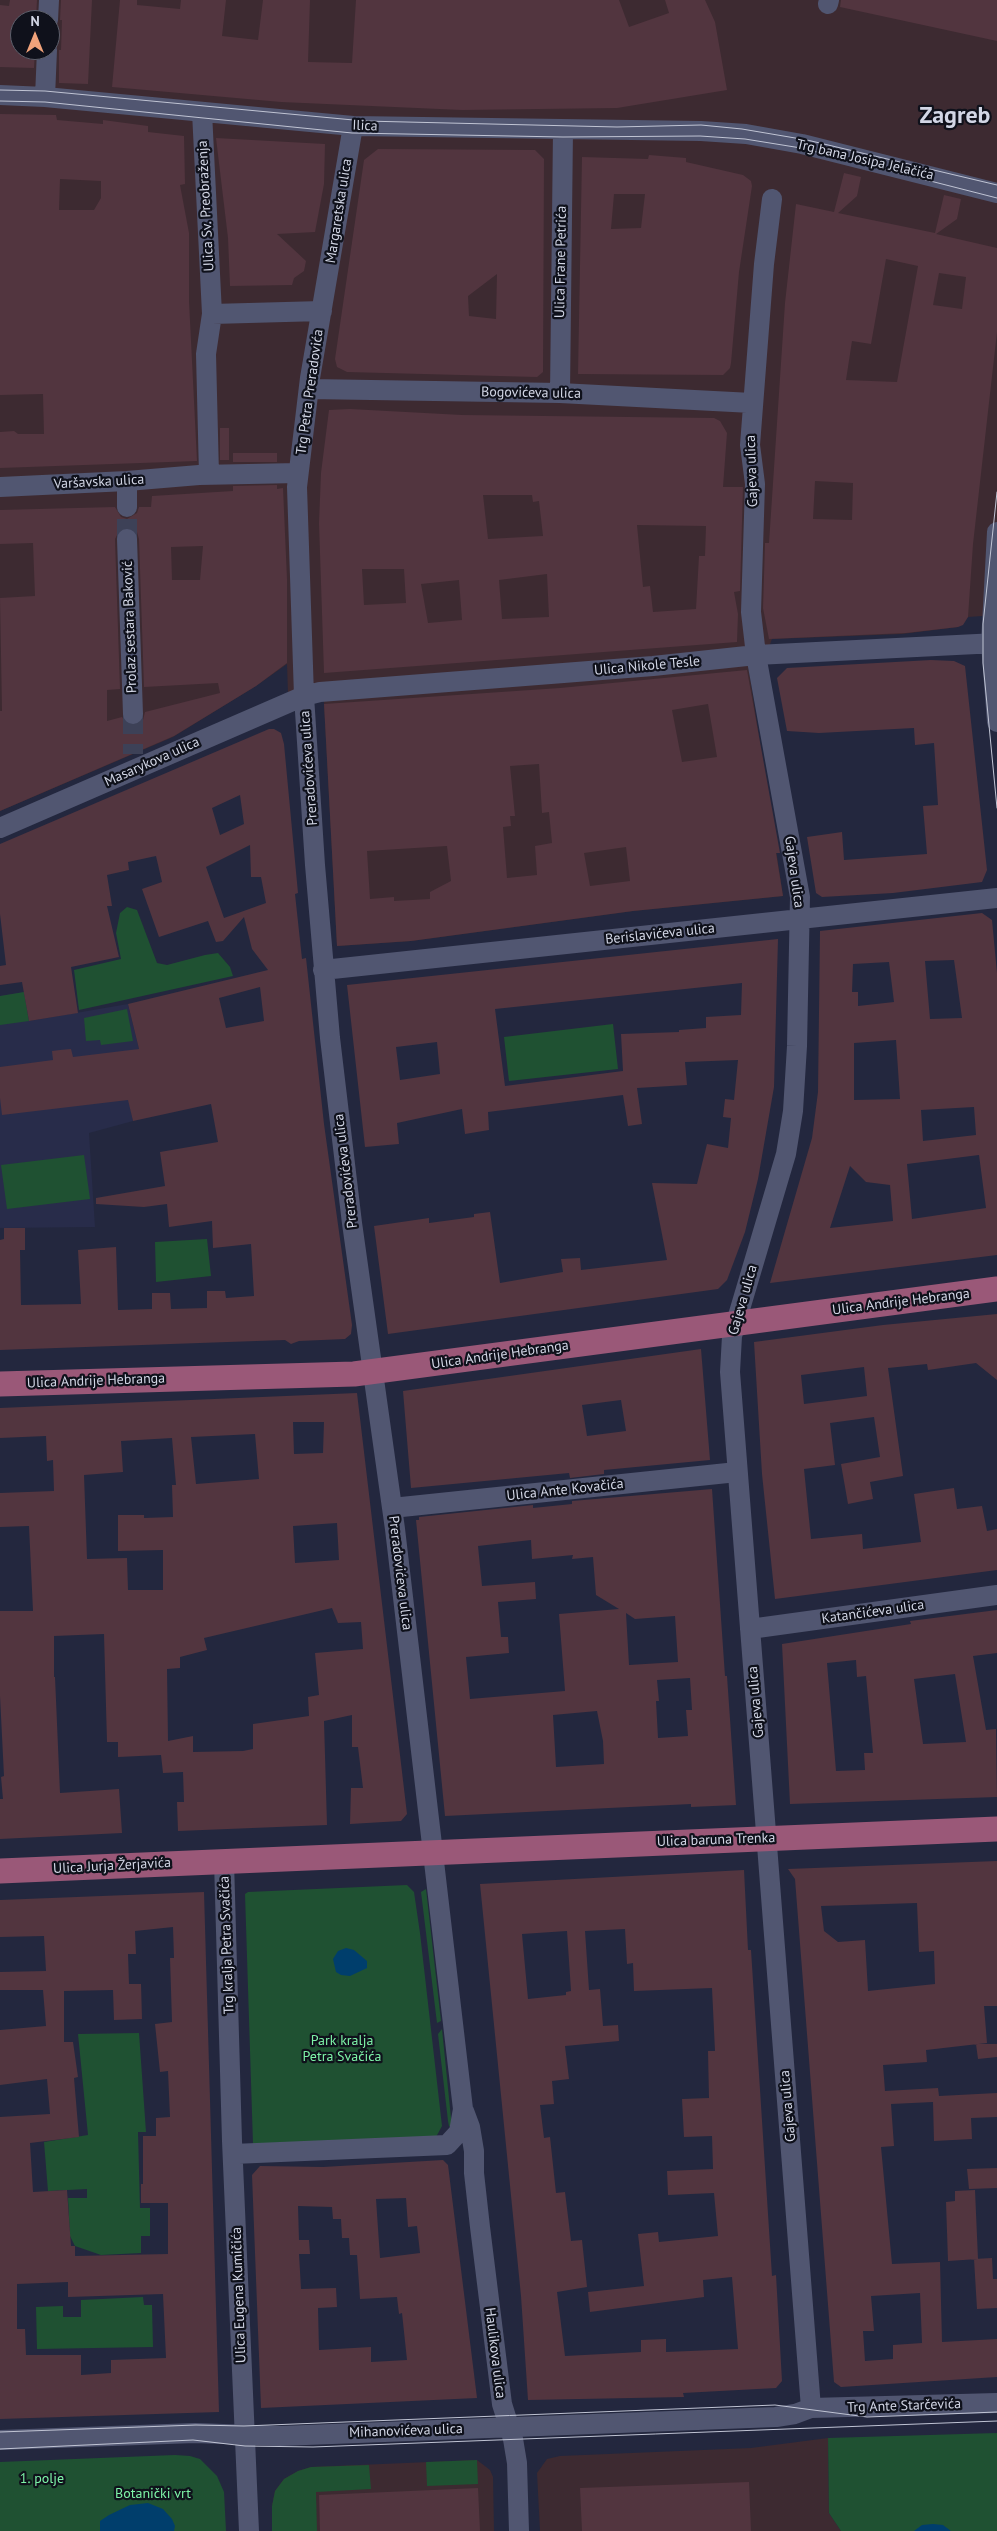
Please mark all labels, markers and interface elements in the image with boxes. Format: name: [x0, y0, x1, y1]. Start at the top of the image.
north arrow: [10, 10, 60, 60]
text: N: [30, 12, 40, 30]
district label: Zagreb: [920, 102, 990, 130]
street label: Ilica: [352, 117, 378, 135]
street label: Trg bana Josipa Jelačića: [795, 136, 935, 184]
street label: Ulica Sv. Preobraženja: [194, 140, 218, 272]
street label: Margaretska ulica: [322, 157, 356, 265]
street label: Ulica Frane Petrića: [552, 206, 570, 318]
street label: Trg Petra Preradovića: [293, 328, 327, 456]
street label: Bogovićeva ulica: [481, 384, 581, 402]
street label: Gajeva ulica: [742, 435, 762, 507]
street label: Varšavska ulica: [53, 471, 145, 493]
street label: Prolaz sestara Baković: [119, 561, 141, 693]
street label: Ulica Nikole Tesle: [593, 653, 701, 679]
street label: Preradovićeva ulica: [297, 710, 321, 826]
street label: Masarykova ulica: [102, 734, 202, 790]
street label: Gajeva ulica: [781, 835, 807, 909]
street label: Berislavićeva ulica: [604, 920, 716, 948]
street label: Preradovićeva ulica: [331, 1113, 361, 1229]
street label: Gajeva ulica: [725, 1263, 761, 1337]
street label: Ulica Andrije Hebranga: [831, 1285, 971, 1319]
street label: Ulica Andrije Hebranga: [430, 1337, 570, 1373]
street label: Ulica Andrije Hebranga: [27, 1370, 165, 1392]
street label: Ulica Ante Kovačića: [506, 1476, 624, 1504]
street label: Preradovićeva ulica: [385, 1515, 415, 1631]
street label: Katančićeva ulica: [821, 1596, 925, 1628]
street label: Gajeva ulica: [744, 1665, 768, 1739]
street label: Ulica baruna Trenka: [656, 1830, 776, 1850]
street label: Ulica Jurja Žerjavića: [53, 1855, 171, 1877]
street label: Trg kralja Petra Svačića: [216, 1876, 238, 2014]
park label: Park kralja Petra Svačića: [302, 2033, 382, 2066]
street label: Gajeva ulica: [776, 2069, 800, 2143]
street label: Ulica Eugena Kumičića: [228, 2227, 250, 2363]
street label: Haulikova ulica: [481, 2306, 509, 2400]
street label: Trg Ante Starčevića: [847, 2396, 961, 2416]
street label: Mihanovićeva ulica: [349, 2421, 463, 2441]
park label: 1. polje: [20, 2471, 64, 2487]
park label: Botanički vrt: [115, 2486, 191, 2502]

